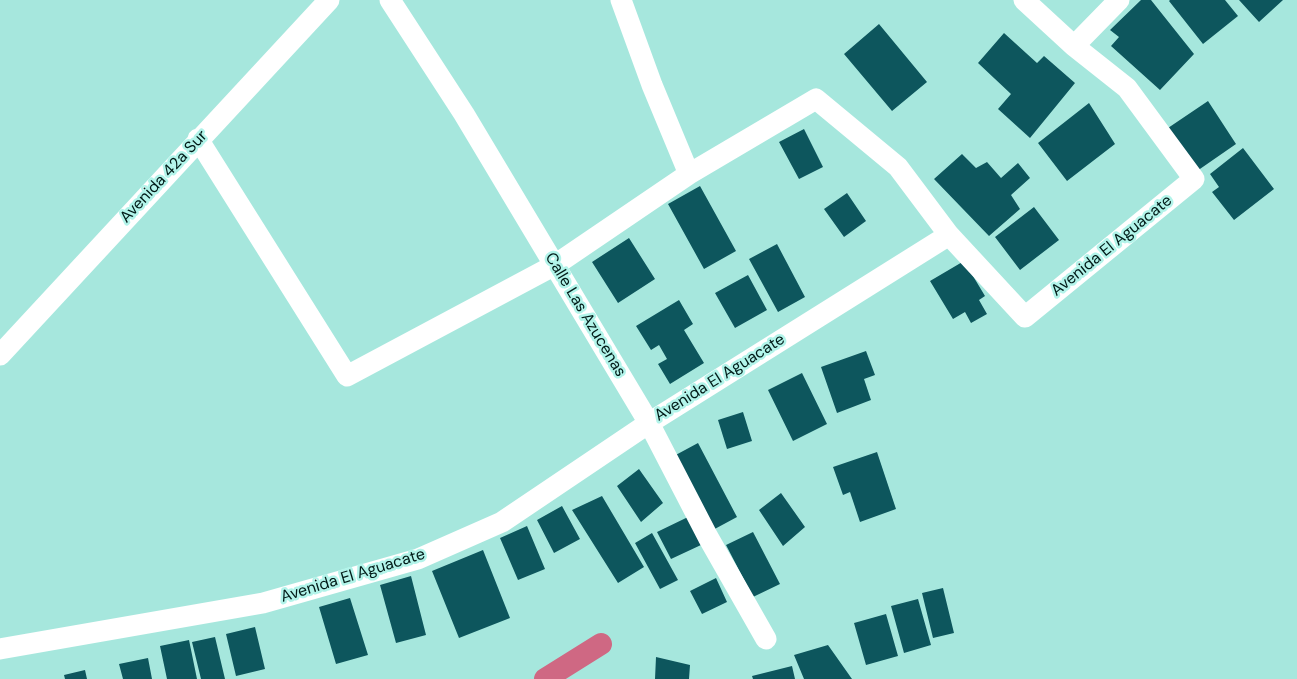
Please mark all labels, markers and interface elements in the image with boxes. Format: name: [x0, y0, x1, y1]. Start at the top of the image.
street label: Avenida 42a Sur: [116, 127, 212, 227]
street label: Avenida El Aguacate: [1048, 191, 1176, 301]
street label: Calle Las Azucenas: [540, 249, 630, 381]
street label: Avenida El Aguacate: [651, 330, 789, 426]
street label: Avenida El Aguacate: [278, 545, 428, 607]

